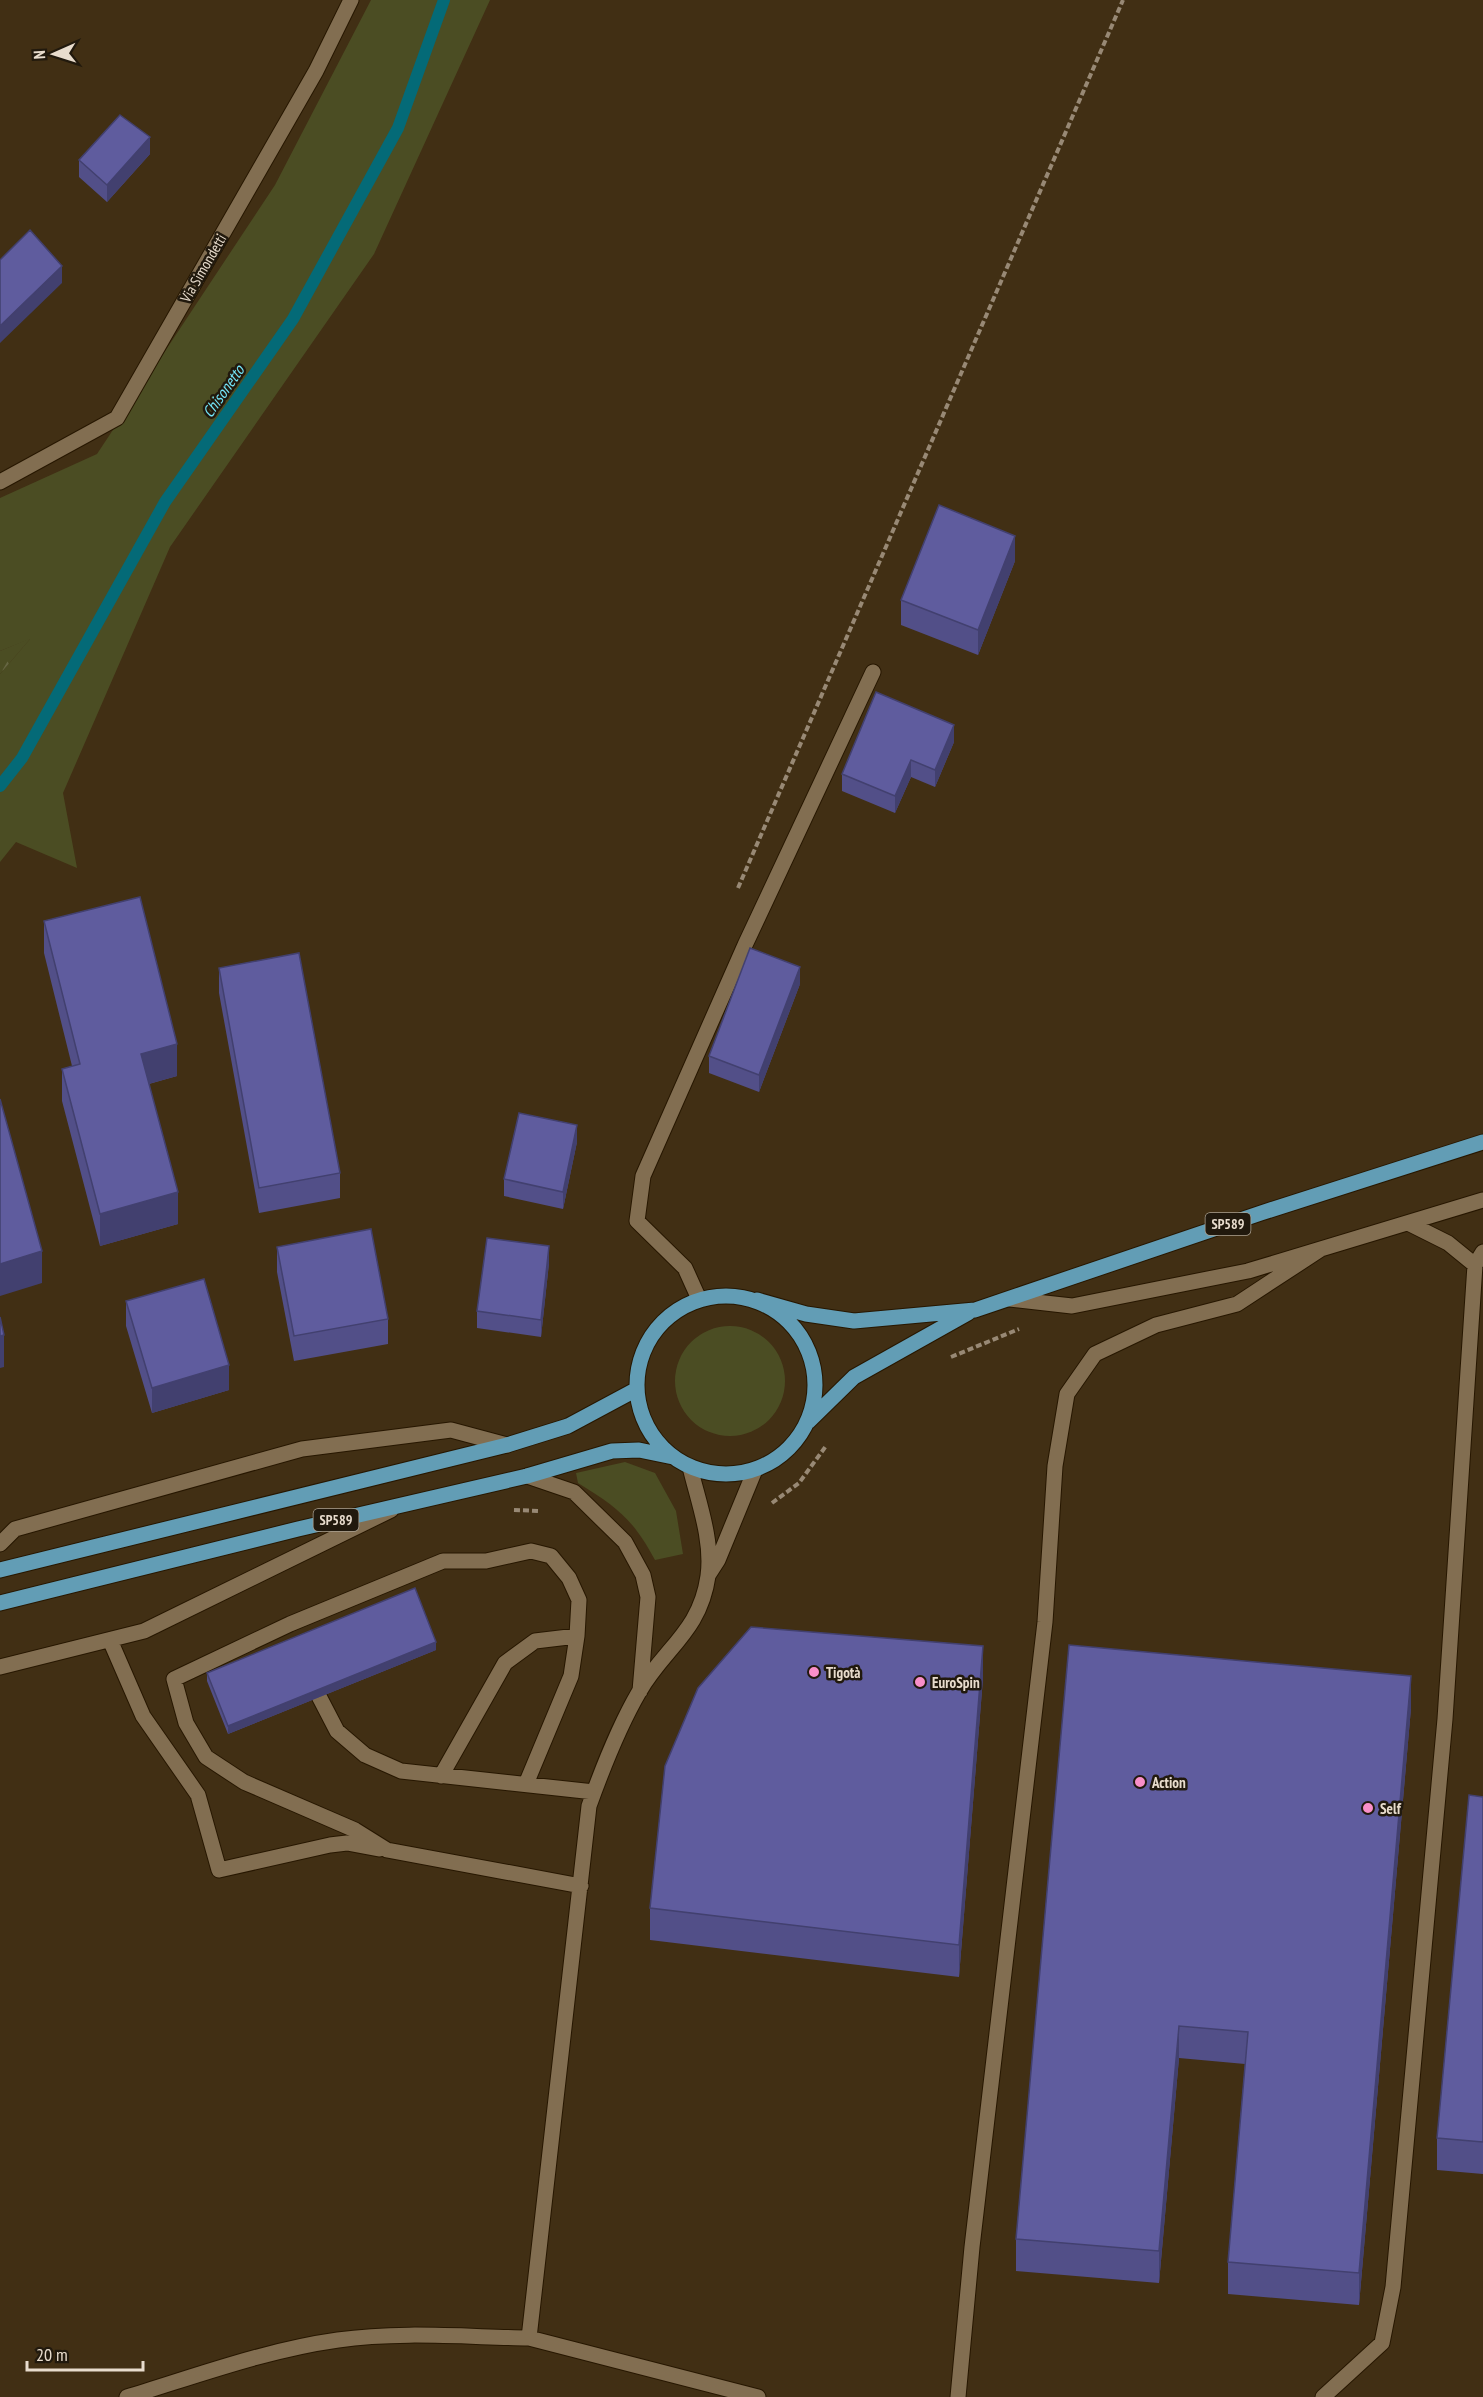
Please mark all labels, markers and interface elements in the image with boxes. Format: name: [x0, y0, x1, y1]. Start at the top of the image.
north arrow: [24, 24, 84, 84]
text: N: [29, 50, 49, 60]
street label: Via Simondetti: [175, 230, 230, 307]
water label: Chisonetto: [198, 360, 249, 421]
road number: SP589: [1206, 1213, 1250, 1235]
road number: SP589: [314, 1509, 358, 1531]
place label: Tigotà: [826, 1663, 860, 1682]
marker: Tigotà: [807, 1665, 821, 1679]
place label: EuroSpin: [932, 1673, 980, 1692]
marker: EuroSpin: [913, 1675, 927, 1689]
place label: Action: [1151, 1773, 1186, 1792]
marker: Action: [1133, 1775, 1147, 1789]
place label: Self: [1380, 1799, 1402, 1818]
marker: Self: [1361, 1801, 1375, 1815]
scale bar: [27, 2334, 142, 2372]
text: 20 m: [36, 2343, 68, 2366]

